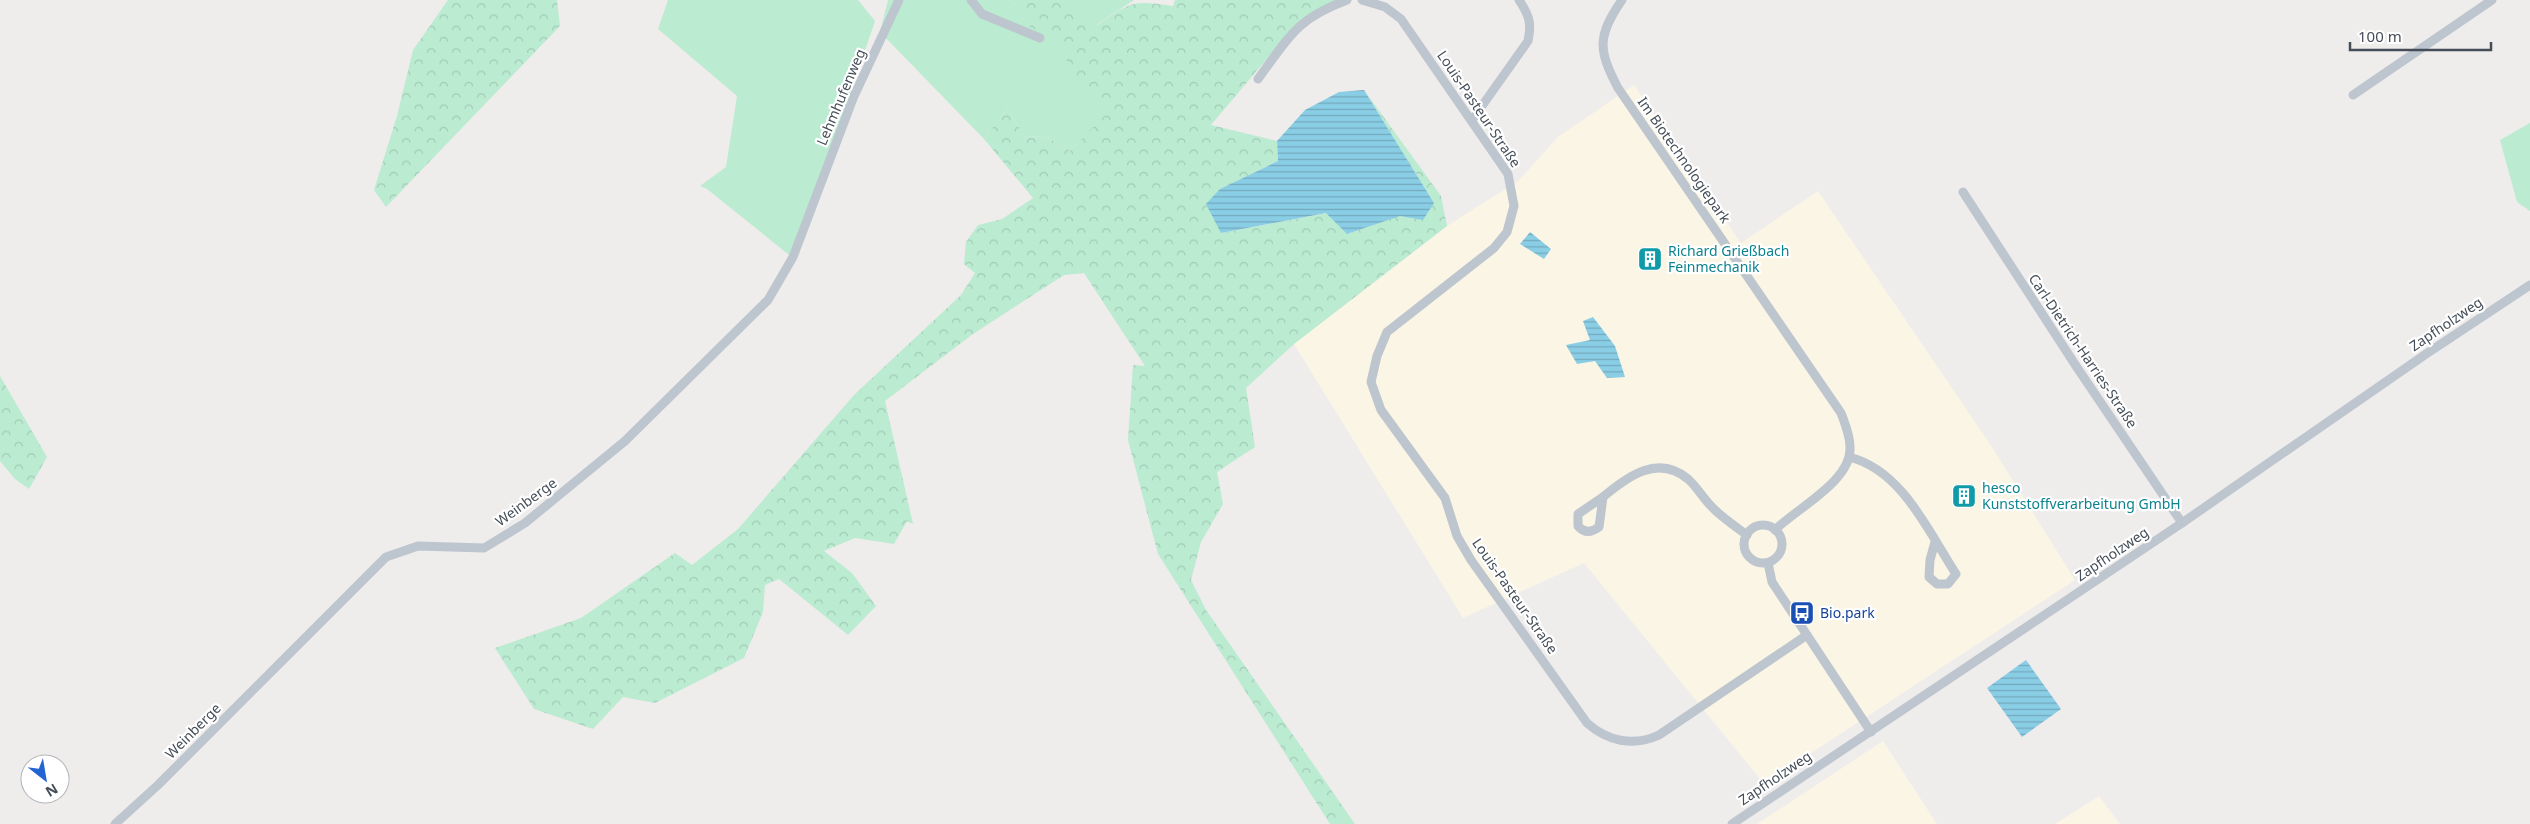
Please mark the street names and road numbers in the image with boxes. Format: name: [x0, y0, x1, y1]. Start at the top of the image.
street label: Lehmhufenweg: [812, 46, 869, 148]
street label: Louis-Pasteur-Straße: [1433, 47, 1526, 171]
street label: Im Biotechnologiepark: [1634, 93, 1736, 227]
street label: Carl-Dietrich-Harries-Straße: [2025, 270, 2142, 432]
street label: Zapfholzweg: [2406, 292, 2486, 355]
street label: Weinberge: [491, 473, 560, 530]
street label: Zapfholzweg: [2072, 522, 2152, 585]
street label: Louis-Pasteur-Straße: [1468, 534, 1563, 657]
street label: Weinberge: [161, 699, 225, 763]
street label: Zapfholzweg: [1735, 746, 1815, 809]

